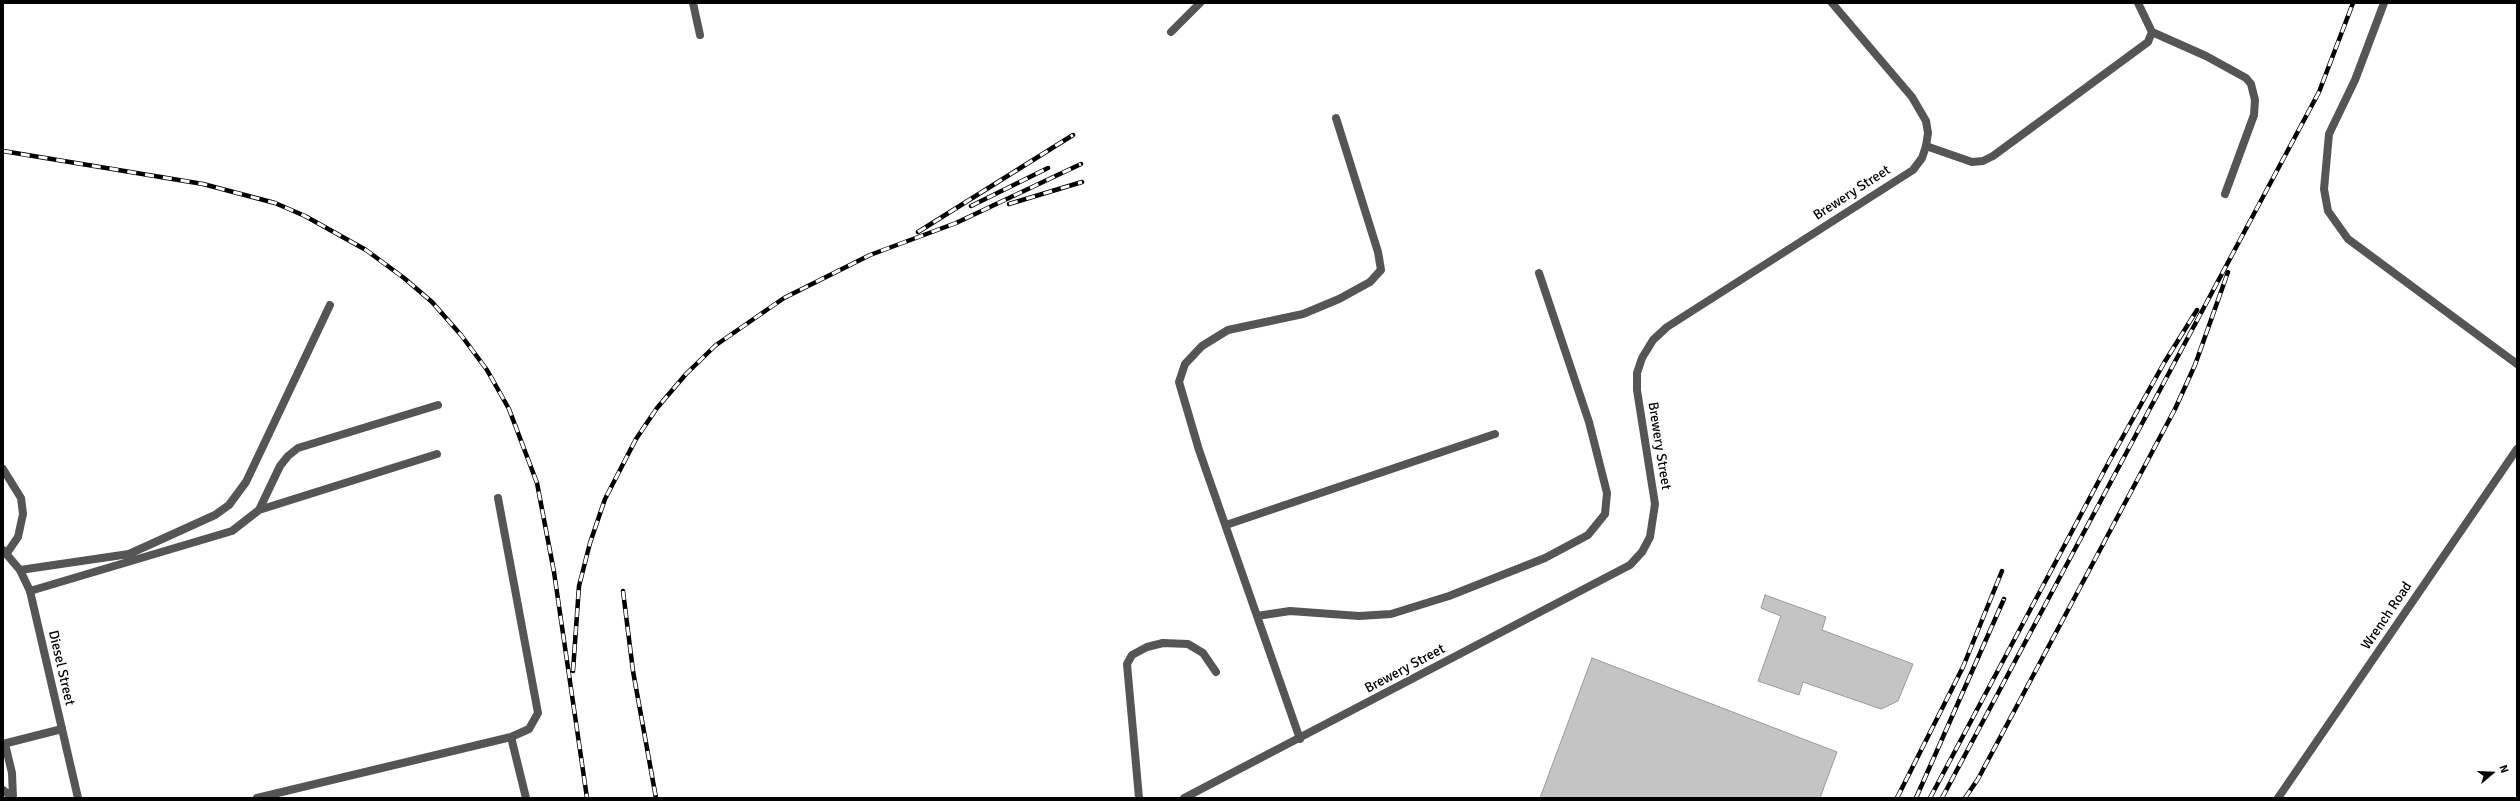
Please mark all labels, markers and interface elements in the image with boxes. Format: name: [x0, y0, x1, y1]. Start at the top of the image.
street label: Brewery Street: [1810, 162, 1894, 224]
street label: Brewery Street: [1644, 401, 1674, 491]
street label: Wrench Road: [2358, 579, 2416, 653]
street label: Diesel Street: [44, 629, 78, 707]
street label: Brewery Street: [1362, 641, 1448, 697]
north arrow: [2472, 753, 2512, 793]
text: N: [2496, 763, 2511, 775]

